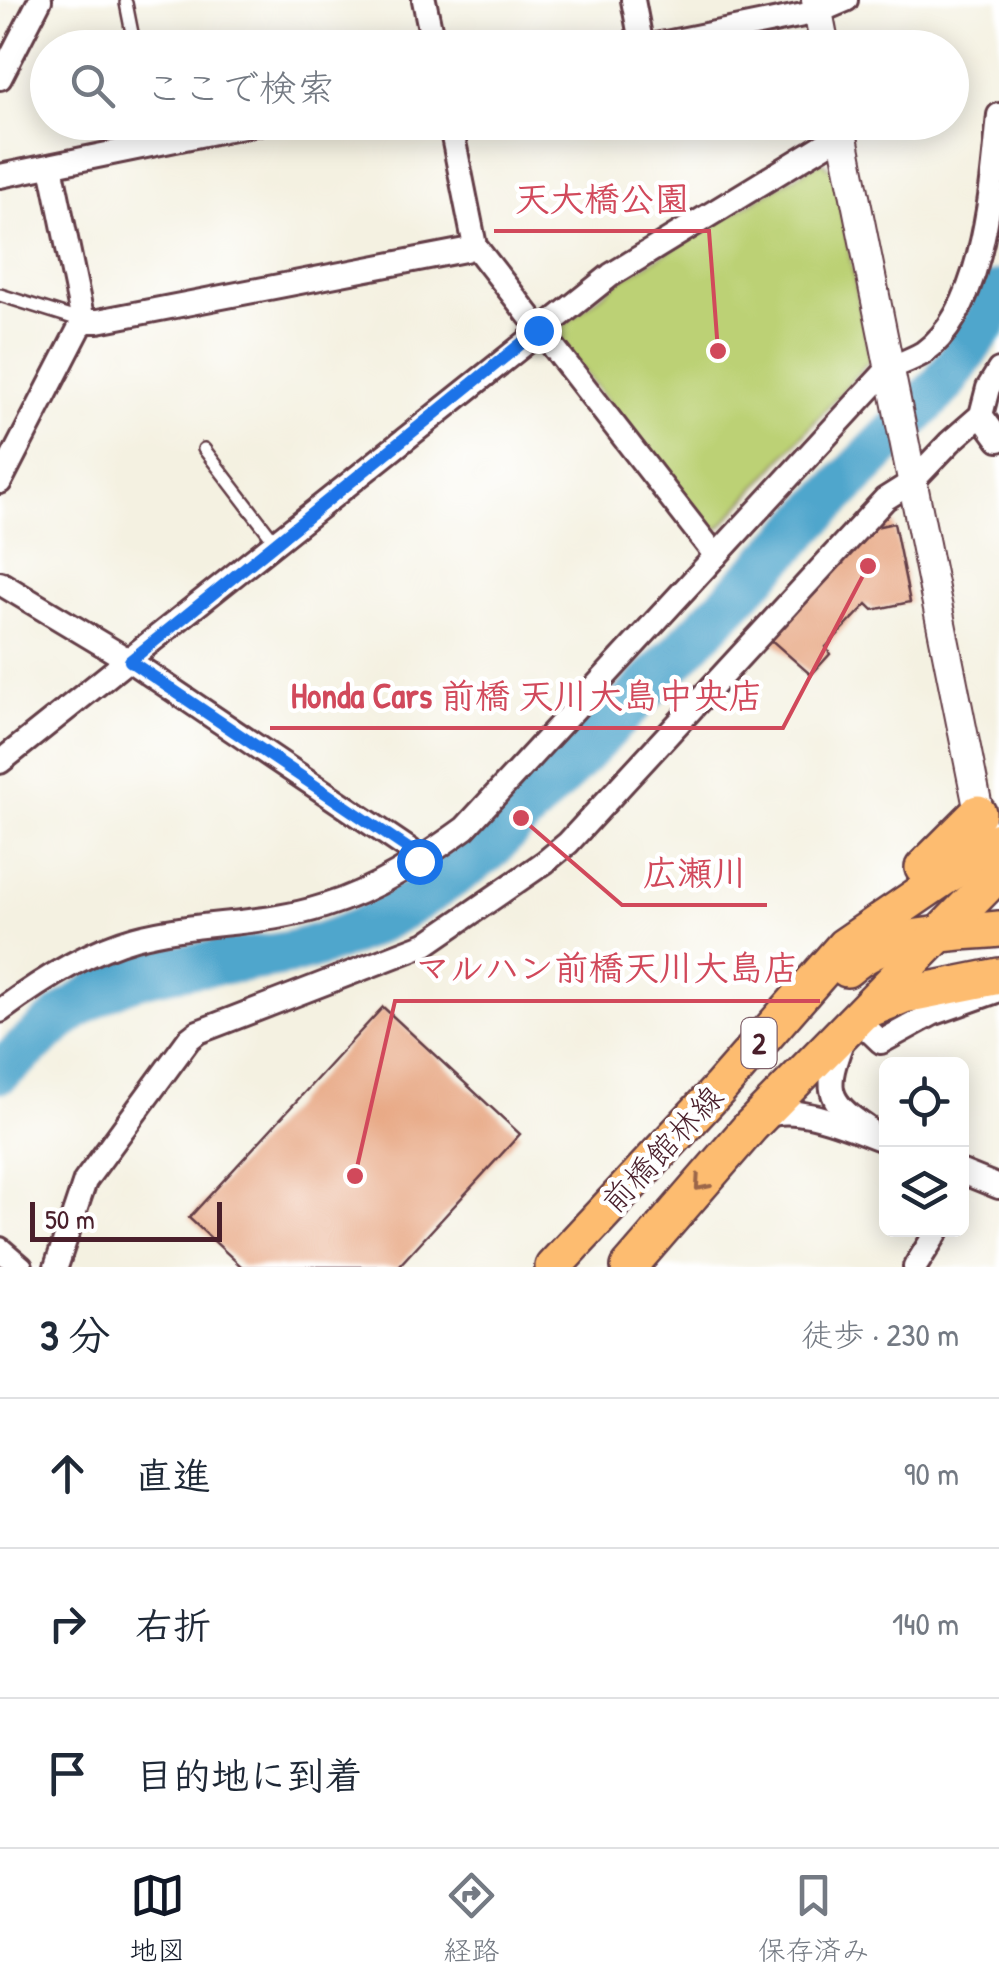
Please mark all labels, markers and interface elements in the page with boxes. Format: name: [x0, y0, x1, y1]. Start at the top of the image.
search box: [30, 30, 969, 140]
icon: search: [65, 58, 120, 113]
text: ここで検索: [145, 61, 335, 113]
callout: 天大橋公園: [494, 166, 709, 231]
text: 天大橋公園: [514, 175, 690, 222]
route end: [516, 308, 562, 354]
callout: Honda Cars 前橋 天川大島中央店: [270, 663, 783, 728]
text: Honda Cars 前橋 天川大島中央店: [291, 672, 763, 719]
route start: [397, 839, 443, 885]
callout: 広瀬川: [622, 840, 767, 905]
text: 広瀬川: [642, 849, 748, 896]
callout: マルハン前橋天川大島店: [395, 936, 820, 1001]
text: マルハン前橋天川大島店: [415, 944, 799, 991]
road number: 2: [742, 1018, 776, 1068]
map controls: [879, 1057, 969, 1237]
button: locate: [879, 1057, 969, 1147]
street label: 前橋館林線: [592, 1076, 732, 1222]
button: layers: [879, 1147, 969, 1237]
one-way arrow: [695, 1173, 713, 1191]
scale bar: [30, 1197, 222, 1242]
text: 50 m: [45, 1200, 95, 1238]
text: 3 分: [40, 1306, 110, 1363]
text: 徒歩 · 230 m: [801, 1313, 959, 1356]
icon: ahead: [40, 1446, 95, 1501]
text: 直進: [135, 1449, 211, 1501]
text: 90 m: [904, 1452, 959, 1495]
icon: right: [40, 1596, 95, 1651]
text: 右折: [135, 1599, 211, 1651]
text: 140 m: [892, 1602, 959, 1645]
icon: arrive: [40, 1746, 95, 1801]
text: 目的地に到着: [135, 1749, 363, 1801]
tab: 地図: [129, 1868, 185, 1969]
tab: 経路: [443, 1868, 500, 1969]
tab: 保存済み: [758, 1868, 870, 1969]

